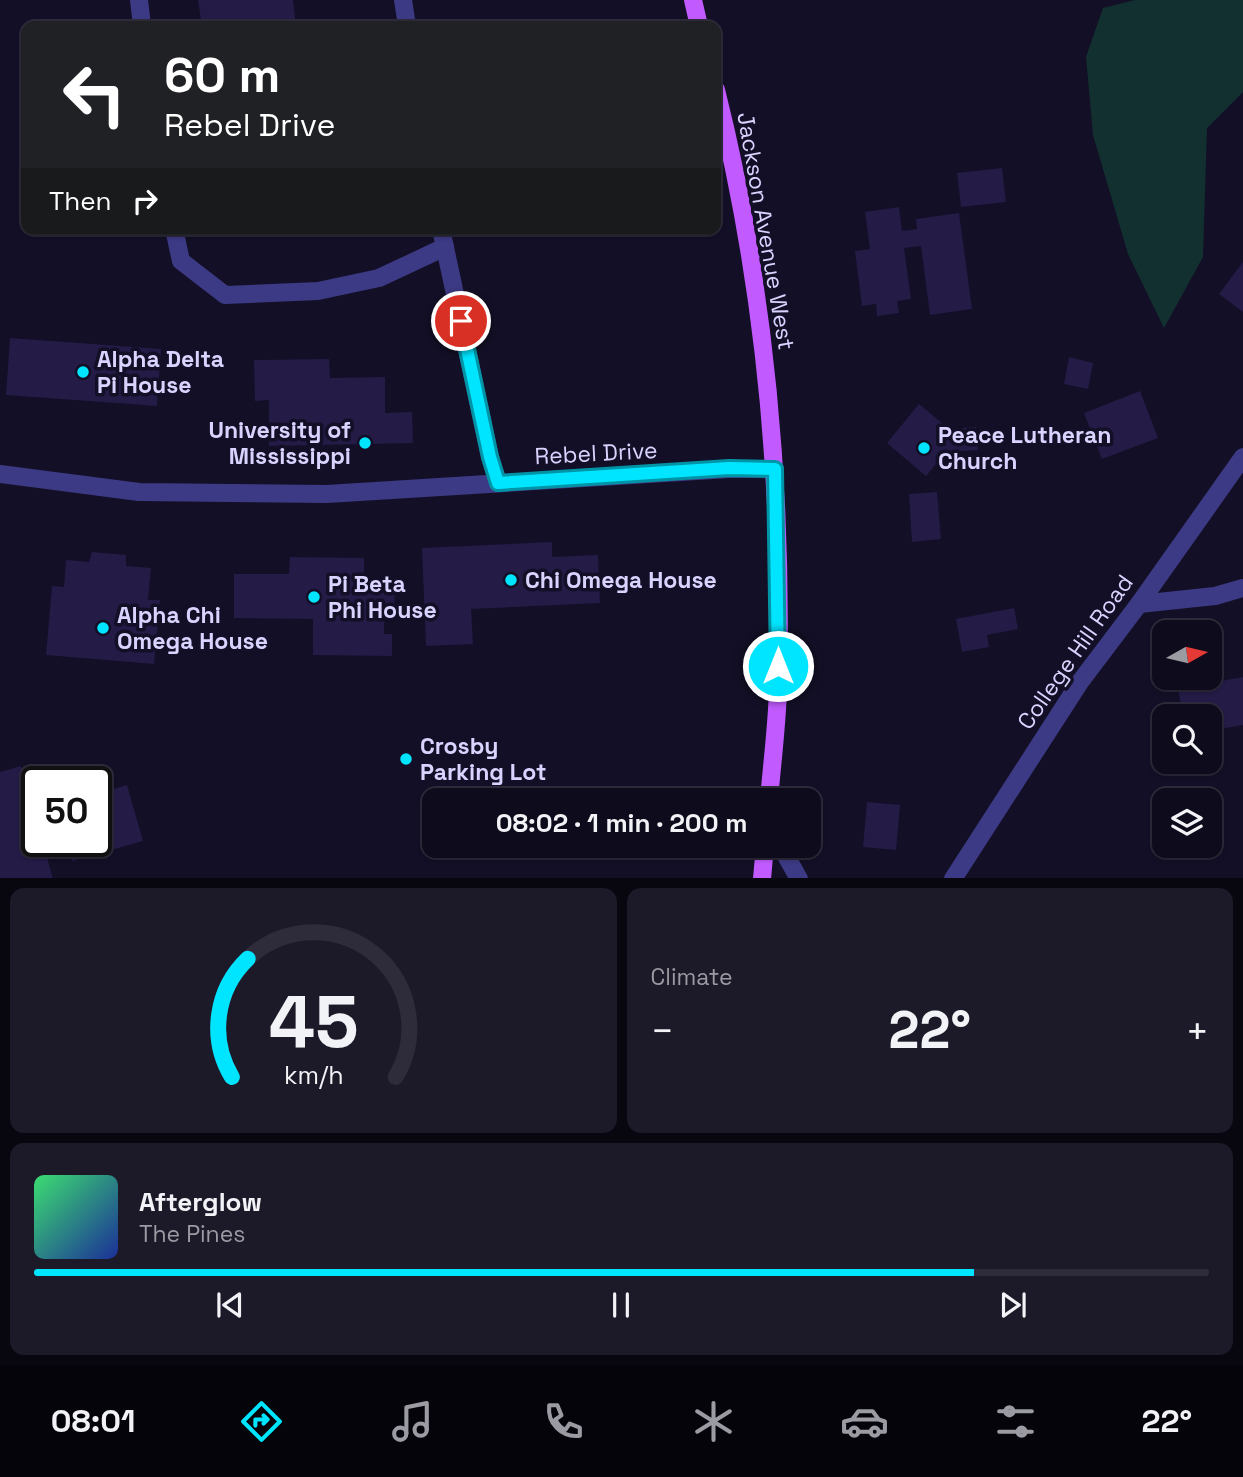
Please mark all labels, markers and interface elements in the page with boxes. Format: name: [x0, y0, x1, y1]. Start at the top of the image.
text: 60 m: [164, 44, 280, 106]
icon: left: [49, 49, 140, 140]
text: Rebel Drive: [164, 105, 335, 145]
street label: Jackson Avenue West: [730, 110, 802, 352]
icon: right: [126, 182, 164, 220]
text: Then: [49, 184, 112, 218]
pin: [431, 291, 491, 351]
icon: arrive: [442, 302, 480, 340]
place label: Alpha Delta Pi House: [97, 344, 224, 400]
marker: Alpha Delta Pi House: [75, 364, 91, 380]
place label: University of Mississippi: [208, 415, 351, 471]
place label: Peace Lutheran Church: [938, 420, 1111, 476]
marker: University of Mississippi: [357, 435, 373, 451]
street label: Rebel Drive: [534, 435, 658, 471]
marker: Peace Lutheran Church: [916, 440, 932, 456]
place label: Chi Omega House: [525, 565, 717, 595]
place label: Pi Beta Phi House: [328, 569, 437, 625]
street label: College Hill Road: [1010, 569, 1140, 735]
marker: Chi Omega House: [503, 572, 519, 588]
marker: Pi Beta Phi House: [306, 589, 322, 605]
place label: Alpha Chi Omega House: [117, 600, 268, 656]
marker: Alpha Chi Omega House: [95, 620, 111, 636]
north arrow: [1152, 620, 1222, 690]
map controls: [1152, 620, 1222, 858]
position arrow: [741, 629, 815, 703]
button: search: [1152, 704, 1222, 774]
place label: Crosby Parking Lot: [420, 731, 547, 787]
marker: Crosby Parking Lot: [398, 751, 414, 767]
speed limit sign: 50: [21, 766, 112, 857]
button: layers: [1152, 788, 1222, 858]
text: 08:02 · 1 min · 200 m: [496, 806, 747, 840]
text: Climate: [651, 962, 733, 992]
text: 45: [268, 975, 358, 1068]
text: 22°: [889, 997, 971, 1063]
text: −: [651, 1007, 674, 1055]
text: +: [1185, 1007, 1209, 1055]
text: km/h: [283, 1058, 343, 1090]
text: Afterglow: [139, 1185, 262, 1219]
text: The Pines: [139, 1219, 245, 1249]
icon: previous: [211, 1286, 249, 1324]
icon: pause: [602, 1286, 640, 1324]
icon: next: [994, 1286, 1032, 1324]
icon: directions: [237, 1397, 286, 1446]
icon: music: [388, 1397, 437, 1446]
icon: phone: [539, 1397, 588, 1446]
icon: climate: [689, 1397, 738, 1446]
icon: car: [840, 1397, 889, 1446]
icon: filters: [991, 1397, 1040, 1446]
text: 08:01: [51, 1401, 136, 1441]
text: 22°: [1141, 1401, 1192, 1441]

